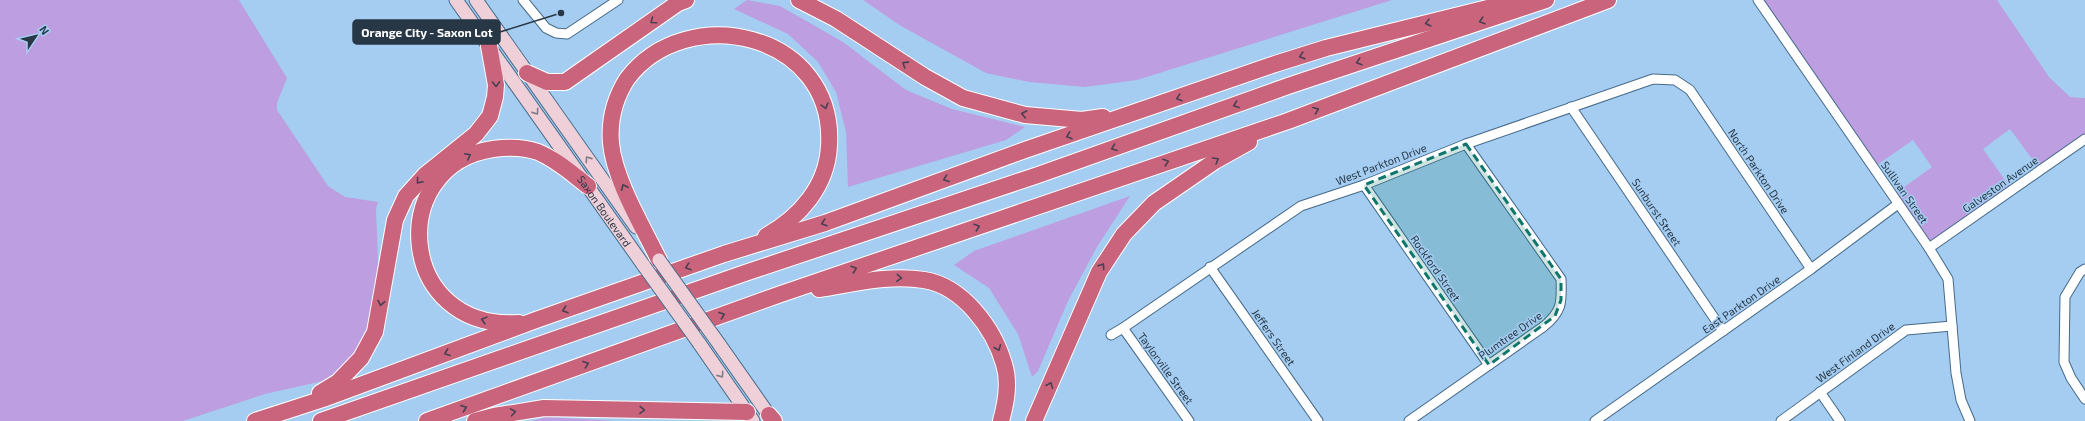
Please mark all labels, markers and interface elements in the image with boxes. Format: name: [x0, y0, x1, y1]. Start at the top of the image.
north arrow: [16, 16, 56, 56]
one-way arrow: [650, 16, 657, 24]
one-way arrow: [1479, 16, 1486, 25]
one-way arrow: [1424, 18, 1431, 27]
callout: Orange City - Saxon Lot: [353, 20, 500, 44]
text: N: [37, 23, 52, 37]
text: Orange City - Saxon Lot: [361, 25, 493, 40]
one-way arrow: [1299, 51, 1306, 60]
one-way arrow: [1356, 58, 1363, 66]
one-way arrow: [902, 61, 909, 69]
one-way arrow: [492, 81, 500, 87]
one-way arrow: [1176, 93, 1183, 102]
one-way arrow: [1233, 100, 1240, 108]
one-way arrow: [820, 102, 829, 109]
one-way arrow: [1312, 107, 1319, 115]
one-way arrow: [531, 108, 538, 115]
one-way arrow: [1021, 111, 1027, 119]
street label: North Parkton Drive: [1726, 126, 1792, 216]
one-way arrow: [1066, 131, 1073, 140]
street label: West Parkton Drive: [1334, 141, 1428, 187]
one-way arrow: [1110, 144, 1117, 152]
one-way arrow: [464, 153, 471, 161]
street label: Galveston Avenue: [1960, 153, 2040, 215]
one-way arrow: [586, 157, 593, 164]
one-way arrow: [1212, 157, 1219, 165]
street label: Sullivan Street: [1879, 158, 1931, 226]
one-way arrow: [1163, 159, 1170, 167]
street label: Saxon Boulevard: [575, 173, 634, 249]
one-way arrow: [943, 174, 950, 183]
street label: Sunburst Street: [1630, 176, 1684, 248]
one-way arrow: [417, 177, 424, 184]
one-way arrow: [621, 184, 629, 191]
one-way arrow: [821, 218, 828, 227]
one-way arrow: [974, 223, 981, 232]
street label: Rockford Street: [1408, 232, 1464, 304]
one-way arrow: [684, 262, 691, 271]
one-way arrow: [1097, 264, 1104, 271]
one-way arrow: [851, 265, 858, 274]
street label: East Parkton Drive: [1699, 272, 1783, 336]
one-way arrow: [896, 274, 902, 283]
one-way arrow: [377, 300, 386, 306]
one-way arrow: [562, 306, 569, 314]
street label: Jeffers Street: [1250, 306, 1298, 368]
street label: Plumtree Drive: [1476, 308, 1544, 362]
one-way arrow: [718, 312, 725, 320]
one-way arrow: [481, 316, 488, 325]
street label: West Finland Drive: [1813, 319, 1897, 385]
street label: Taylorville Street: [1136, 330, 1196, 406]
one-way arrow: [993, 344, 1001, 352]
one-way arrow: [444, 349, 451, 357]
one-way arrow: [583, 360, 590, 369]
one-way arrow: [716, 371, 723, 378]
one-way arrow: [1045, 382, 1053, 390]
one-way arrow: [460, 404, 467, 412]
one-way arrow: [639, 406, 645, 414]
one-way arrow: [510, 409, 516, 417]

